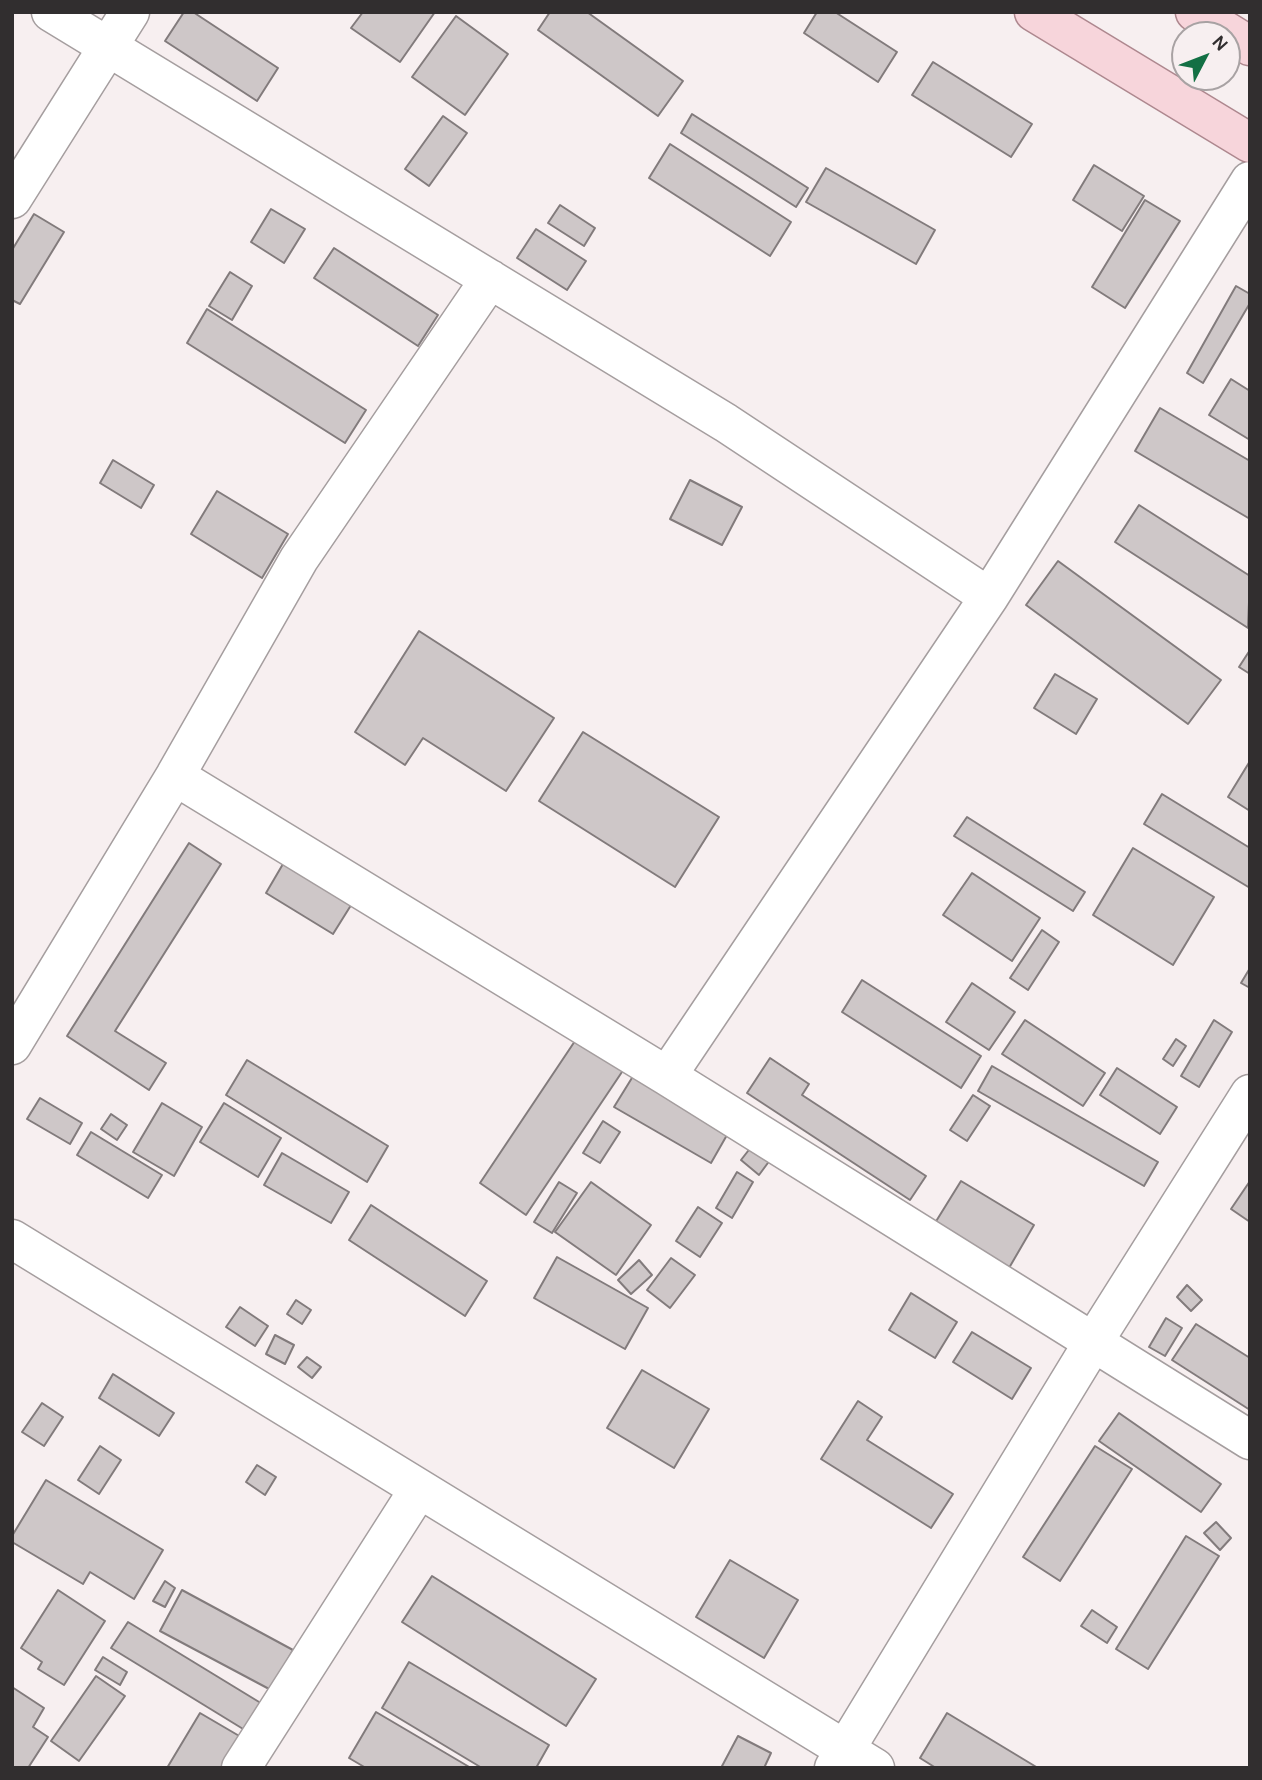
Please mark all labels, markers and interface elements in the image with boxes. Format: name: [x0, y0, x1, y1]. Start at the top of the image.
north arrow: [1171, 21, 1241, 91]
text: N: [1207, 31, 1233, 56]

